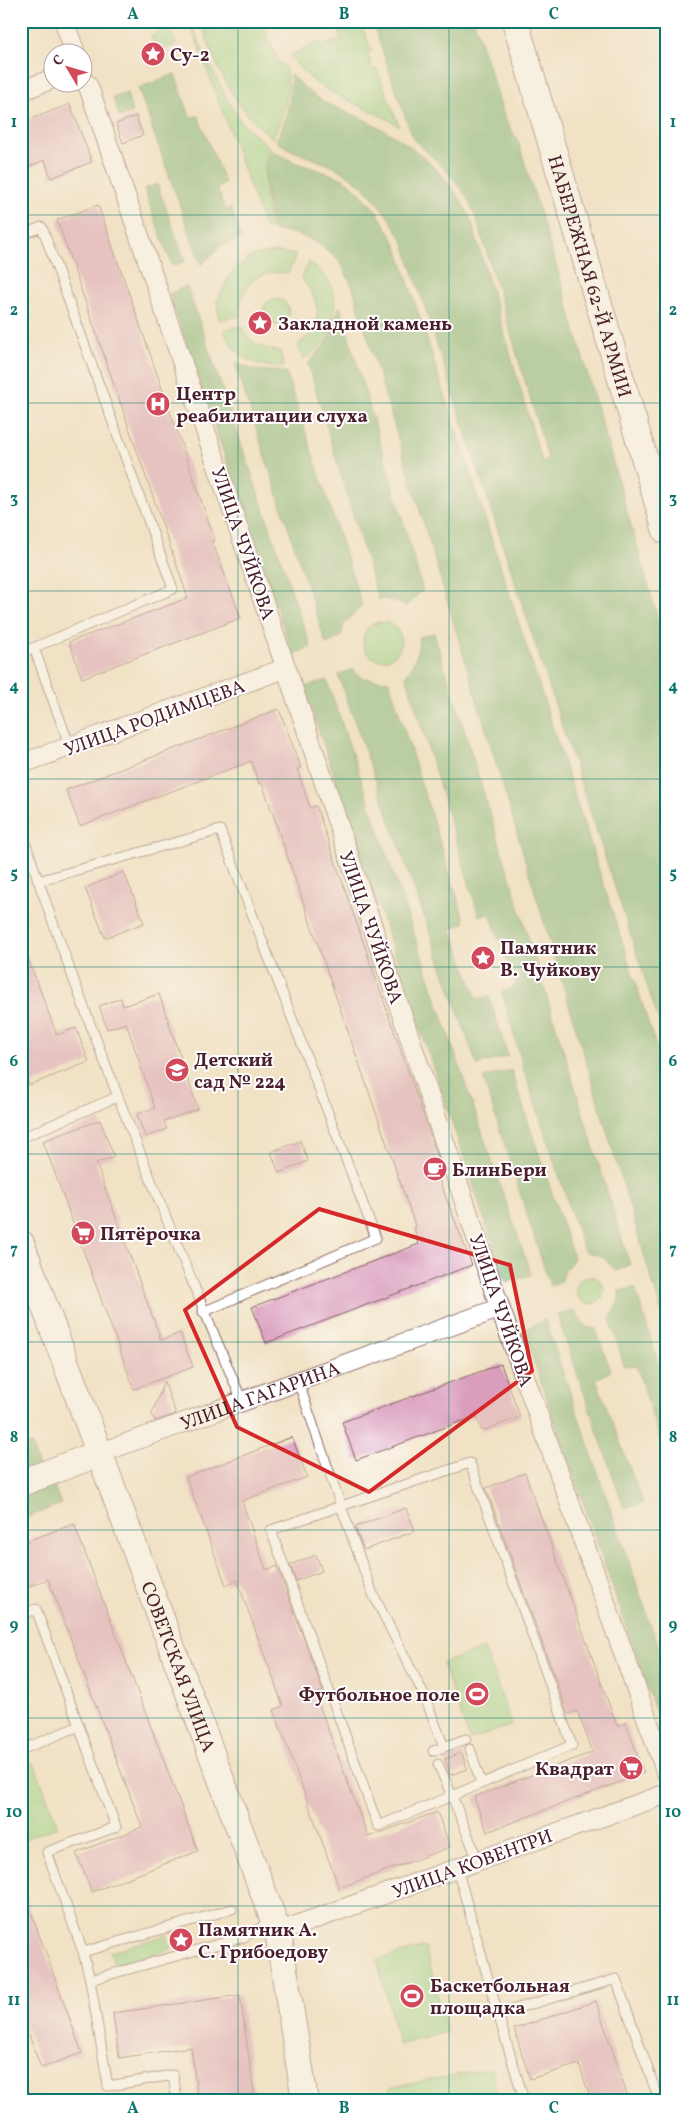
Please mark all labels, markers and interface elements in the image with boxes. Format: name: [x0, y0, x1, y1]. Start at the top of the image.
text: A: [127, 4, 139, 26]
text: B: [339, 4, 350, 26]
text: C: [549, 4, 559, 26]
place icon: Су-2: [140, 41, 166, 67]
north arrow: [42, 42, 92, 92]
place label: Су-2: [170, 43, 210, 69]
text: С: [49, 52, 69, 70]
text: 1: [11, 112, 17, 134]
text: 1: [670, 112, 676, 134]
street label: НАБЕРЕЖНАЯ 62-Й АРМИИ: [540, 152, 637, 401]
text: 2: [10, 300, 18, 322]
text: 2: [669, 300, 677, 322]
place icon: Закладной камень: [247, 310, 273, 336]
place label: Закладной камень: [278, 312, 452, 338]
place label: Центр реабилитации слуха: [176, 382, 368, 430]
hospital icon: Центр реабилитации слуха: [145, 391, 171, 417]
street label: УЛИЦА ЧУЙКОВА: [204, 464, 280, 624]
text: 3: [10, 488, 18, 510]
text: 3: [669, 488, 677, 510]
street label: УЛИЦА РОДИМЦЕВА: [61, 674, 249, 764]
text: 4: [9, 676, 19, 698]
text: 4: [668, 676, 678, 698]
street label: УЛИЦА ЧУЙКОВА: [332, 848, 408, 1008]
text: 5: [10, 863, 18, 885]
text: 5: [669, 863, 677, 885]
place label: Памятник В. Чуйкову: [500, 936, 601, 984]
place icon: Памятник В. Чуйкову: [470, 945, 496, 971]
place label: Детский сад № 224: [194, 1048, 286, 1096]
text: 6: [10, 1051, 19, 1073]
text: 6: [669, 1051, 678, 1073]
school or university icon: Детский сад № 224: [164, 1057, 190, 1083]
cafe icon: БлинБери: [422, 1156, 448, 1182]
place label: БлинБери: [452, 1158, 547, 1184]
supermarket icon: Пятёрочка: [70, 1220, 96, 1246]
place label: Пятёрочка: [100, 1222, 201, 1248]
street label: УЛИЦА ЧУЙКОВА: [462, 1231, 538, 1391]
text: 7: [10, 1239, 18, 1261]
text: 7: [669, 1239, 677, 1261]
street label: УЛИЦА ГАГАРИНА: [177, 1356, 344, 1438]
text: 8: [10, 1427, 18, 1449]
text: 8: [669, 1427, 677, 1449]
street label: СОВЕТСКАЯ УЛИЦА: [133, 1578, 221, 1756]
text: 9: [10, 1615, 19, 1637]
text: 9: [669, 1615, 678, 1637]
sports icon: Футбольное поле: [464, 1681, 490, 1707]
place label: Футбольное поле: [298, 1683, 460, 1709]
supermarket icon: Квадрат: [618, 1755, 644, 1781]
place label: Квадрат: [535, 1757, 615, 1783]
text: 10: [6, 1802, 22, 1824]
text: 10: [665, 1802, 681, 1824]
street label: УЛИЦА КОВЕНТРИ: [389, 1824, 556, 1906]
place label: Памятник А. С. Грибоедову: [198, 1918, 329, 1966]
place icon: Памятник А. С. Грибоедову: [168, 1927, 194, 1953]
place label: Баскетбольная площадка: [430, 1974, 570, 2022]
sports icon: Баскетбольная площадка: [399, 1983, 425, 2009]
text: 11: [8, 1990, 20, 2012]
text: 11: [667, 1990, 679, 2012]
text: A: [127, 2098, 139, 2120]
text: B: [339, 2098, 350, 2120]
text: C: [549, 2098, 559, 2120]

